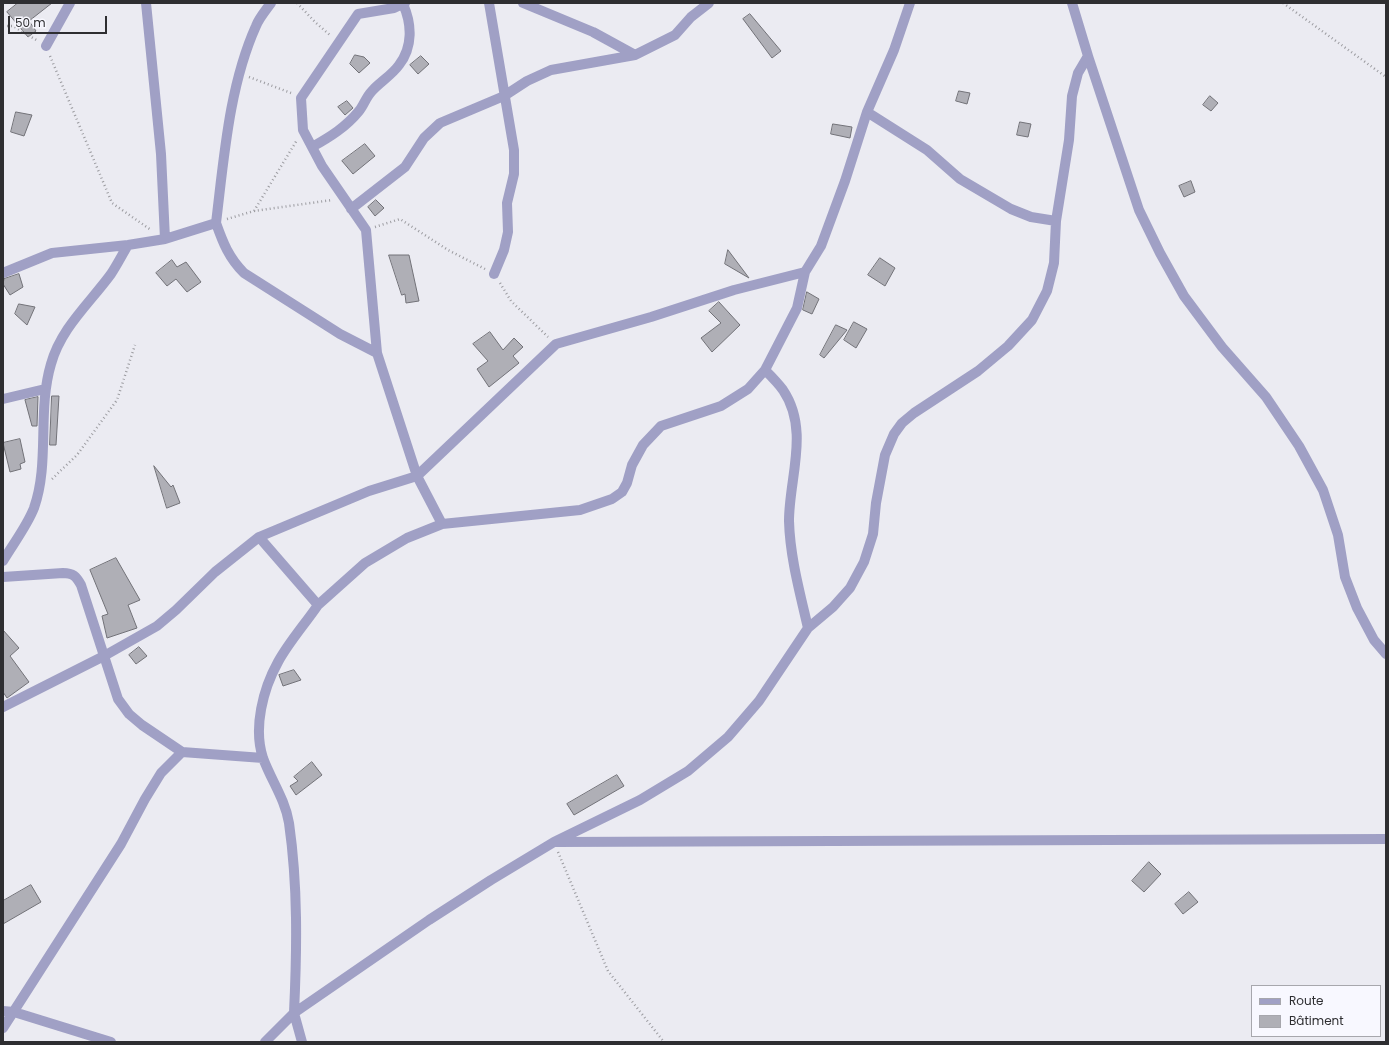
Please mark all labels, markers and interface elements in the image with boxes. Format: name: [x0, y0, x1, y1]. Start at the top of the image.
scale bar: [10, 8, 109, 34]
text: 50 m: [15, 14, 46, 31]
legend: [1251, 985, 1381, 1037]
text: Route: [1289, 992, 1323, 1009]
text: Bâtiment: [1289, 1012, 1344, 1029]

